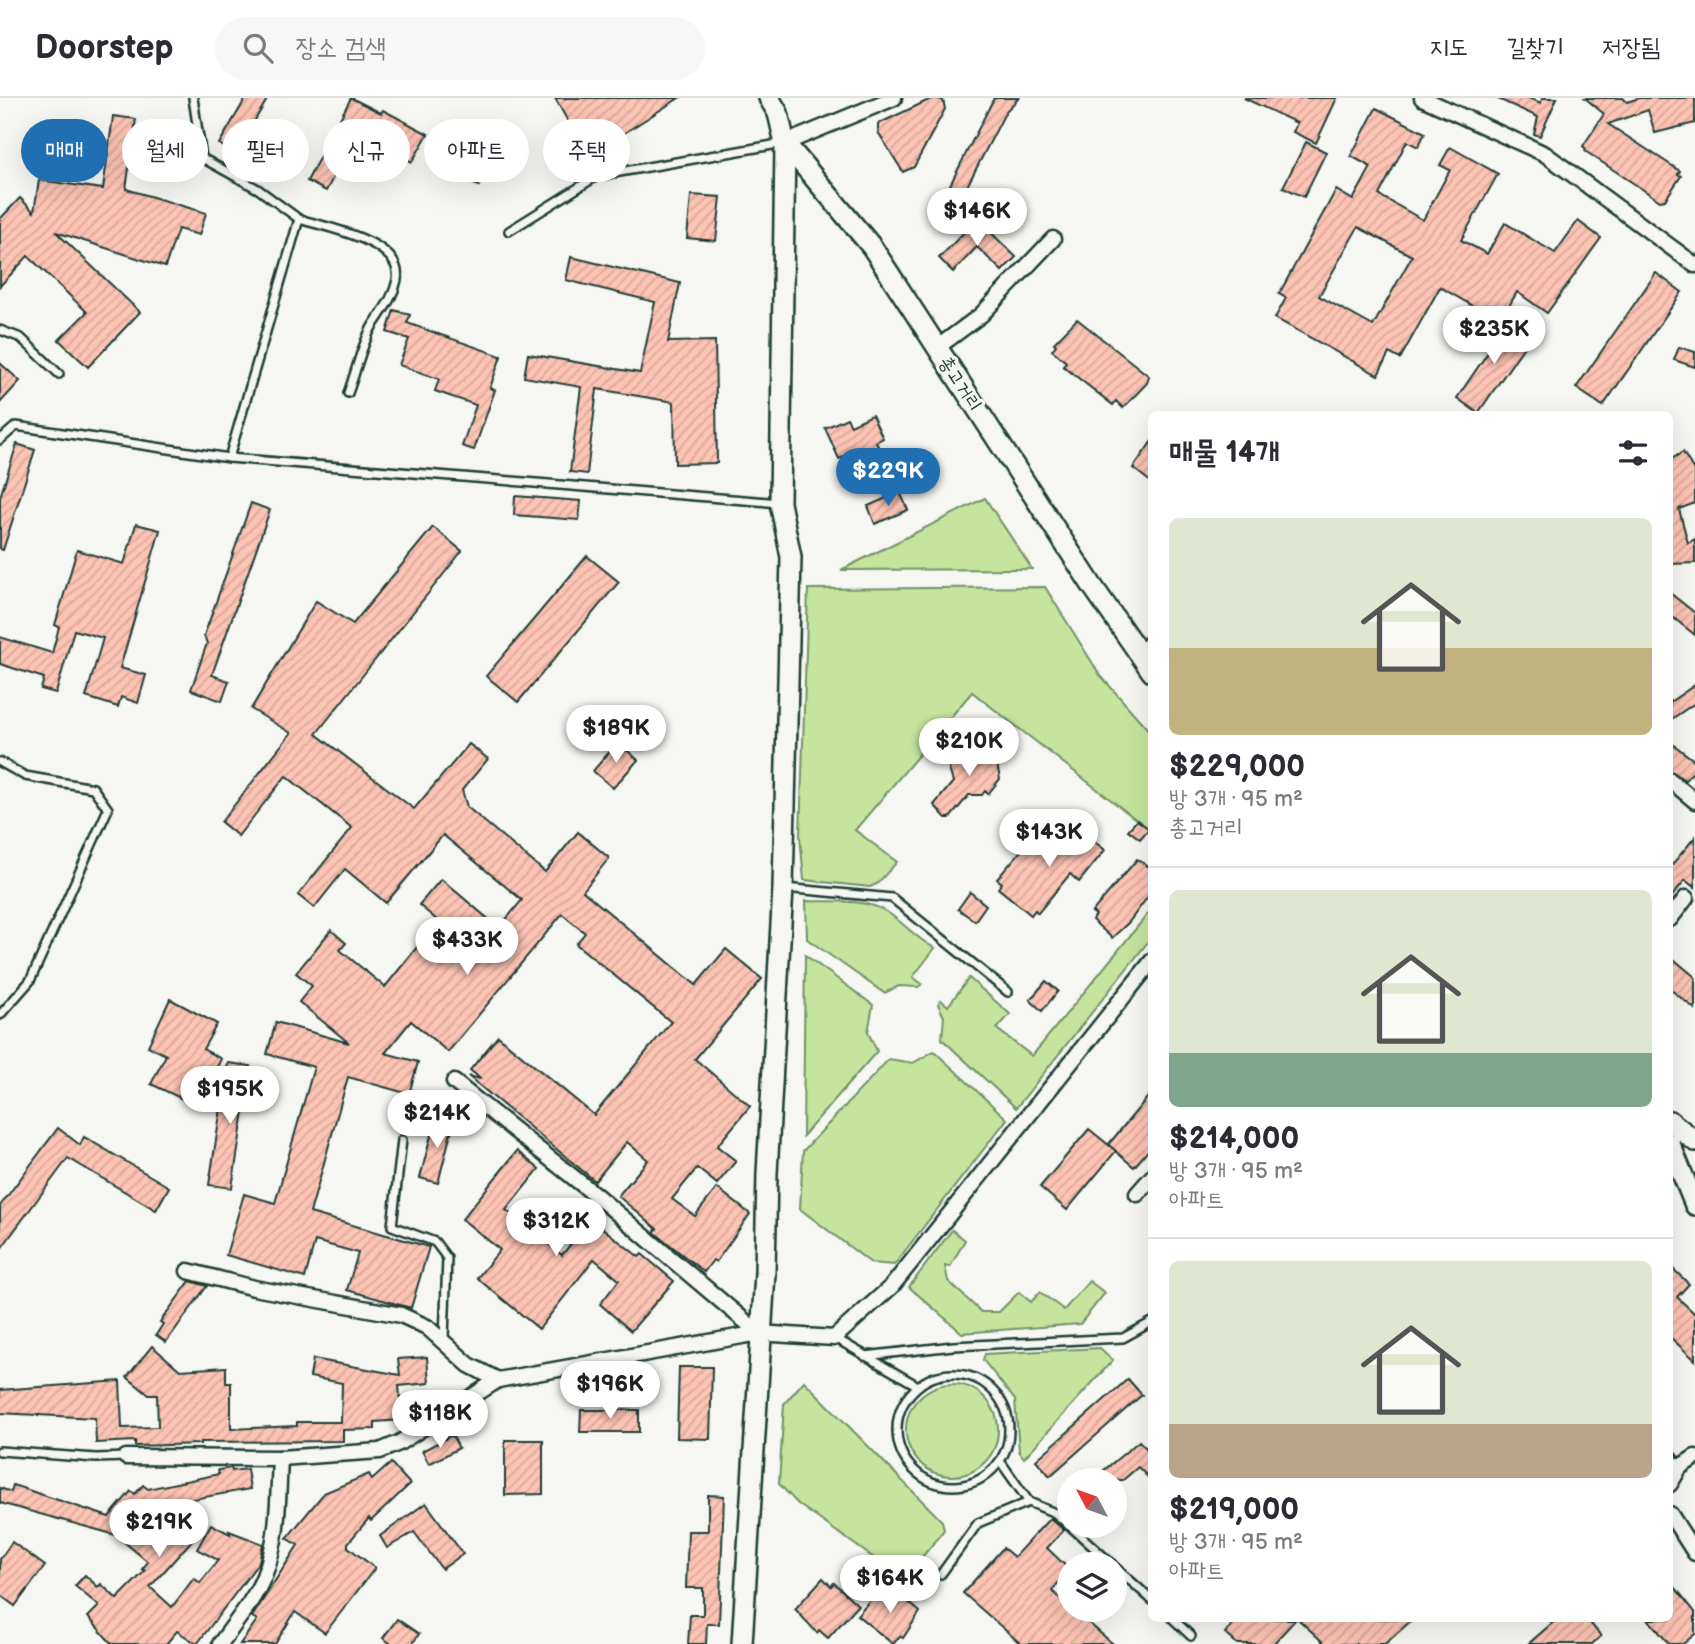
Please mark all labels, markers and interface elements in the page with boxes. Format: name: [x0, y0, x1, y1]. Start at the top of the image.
search box: [215, 17, 705, 80]
text: Doorstep: [35, 28, 173, 68]
icon: search: [239, 29, 277, 67]
text: 장소 검색: [295, 33, 386, 64]
text: 지도: [1430, 33, 1468, 62]
text: 길찾기: [1506, 33, 1564, 62]
text: 저장됨: [1602, 33, 1660, 62]
chip: 매매: [21, 119, 108, 182]
chip: 월세: [122, 119, 208, 182]
chip: 필터: [222, 119, 309, 182]
chip: 신규: [323, 119, 410, 182]
chip: 아파트: [424, 119, 529, 182]
chip: 주택: [543, 119, 630, 182]
pin: $146K: [928, 188, 1026, 248]
text: $146K: [943, 197, 1011, 225]
pin: $235K: [1445, 306, 1543, 366]
text: $235K: [1459, 315, 1529, 343]
street label: 총고거리: [933, 352, 986, 416]
icon: filters: [1614, 434, 1652, 472]
text: 매물 14개: [1169, 435, 1280, 471]
pin: $229K: [839, 448, 937, 508]
text: $229K: [852, 457, 924, 485]
icon: home: [1348, 564, 1474, 690]
pin: $189K: [567, 706, 665, 765]
text: $189K: [582, 714, 650, 742]
pin: $210K: [920, 718, 1018, 778]
text: $210K: [935, 727, 1003, 755]
text: $229,000: [1169, 749, 1305, 785]
text: 방 3개 · 95 m²: [1169, 785, 1303, 813]
pin: $143K: [1000, 810, 1098, 869]
text: 총고거리: [1169, 814, 1243, 842]
text: $143K: [1015, 818, 1083, 846]
pin: $433K: [418, 918, 516, 977]
text: $433K: [431, 926, 503, 954]
icon: home: [1348, 936, 1474, 1062]
pin: $195K: [181, 1066, 279, 1126]
text: $195K: [196, 1075, 264, 1103]
pin: $214K: [388, 1090, 486, 1150]
text: $214K: [403, 1099, 471, 1127]
text: $214,000: [1169, 1121, 1299, 1157]
text: 방 3개 · 95 m²: [1169, 1157, 1303, 1185]
text: 아파트: [1169, 1186, 1225, 1214]
pin: $312K: [507, 1198, 605, 1258]
text: $312K: [522, 1207, 590, 1235]
icon: home: [1348, 1307, 1474, 1433]
pin: $196K: [561, 1362, 659, 1421]
text: $196K: [576, 1370, 644, 1398]
pin: $118K: [391, 1390, 489, 1450]
text: $118K: [408, 1399, 472, 1427]
north arrow: [1057, 1468, 1127, 1538]
map controls: [1057, 1468, 1127, 1622]
text: $219,000: [1169, 1492, 1299, 1528]
pin: $219K: [110, 1500, 208, 1559]
text: $219K: [125, 1508, 193, 1536]
text: 방 3개 · 95 m²: [1169, 1528, 1303, 1556]
button: layers: [1057, 1552, 1127, 1622]
pin: $164K: [841, 1556, 939, 1615]
text: 아파트: [1169, 1557, 1225, 1585]
text: $164K: [856, 1564, 924, 1592]

